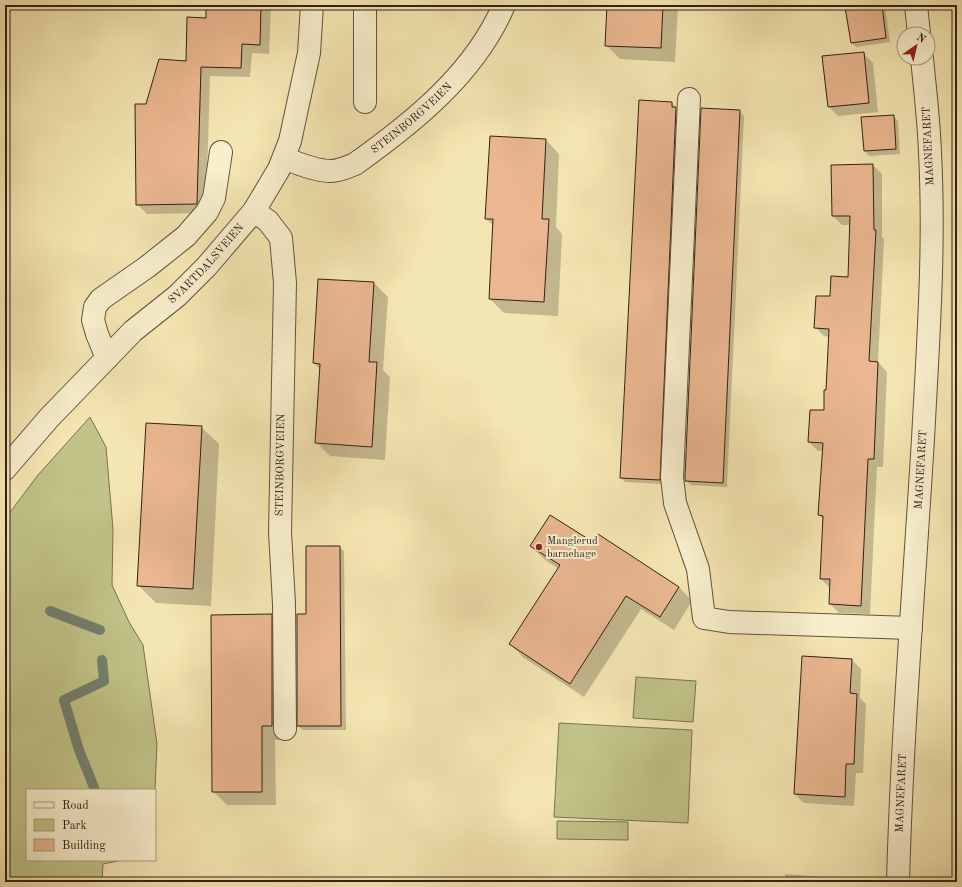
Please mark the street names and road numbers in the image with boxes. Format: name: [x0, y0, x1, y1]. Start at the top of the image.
street label: STEINBORGVEIEN: [369, 80, 455, 156]
street label: MAGNEFARET: [921, 106, 937, 186]
street label: SVARTDALSVEIEN: [167, 221, 246, 306]
street label: STEINBORGVEIEN: [275, 413, 287, 516]
street label: MAGNEFARET: [913, 430, 929, 510]
street label: MAGNEFARET: [894, 753, 909, 833]

